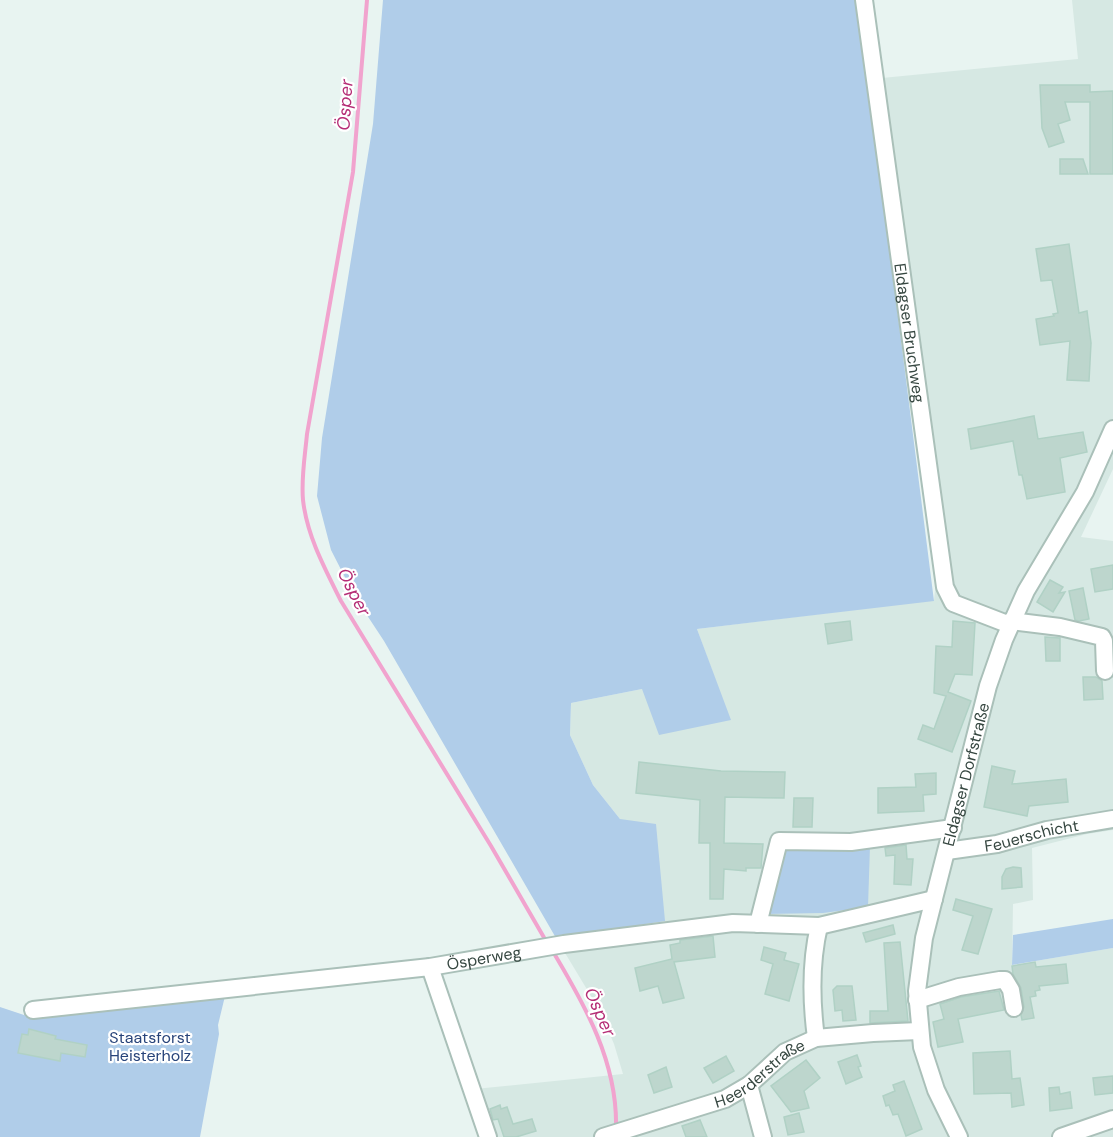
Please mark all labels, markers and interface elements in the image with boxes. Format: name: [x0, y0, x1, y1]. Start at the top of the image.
water label: Ösper: [331, 77, 359, 131]
street label: Eldagser Bruchweg: [890, 262, 930, 404]
water label: Ösper: [332, 564, 377, 621]
street label: Eldagser Dorfstraße: [937, 700, 994, 848]
street label: Feuerschicht: [983, 814, 1080, 856]
street label: Ösperweg: [445, 941, 523, 974]
water label: Ösper: [579, 984, 622, 1042]
park label: Staatsforst Heisterholz: [109, 1027, 191, 1066]
street label: Heerderstraße: [712, 1034, 808, 1112]

